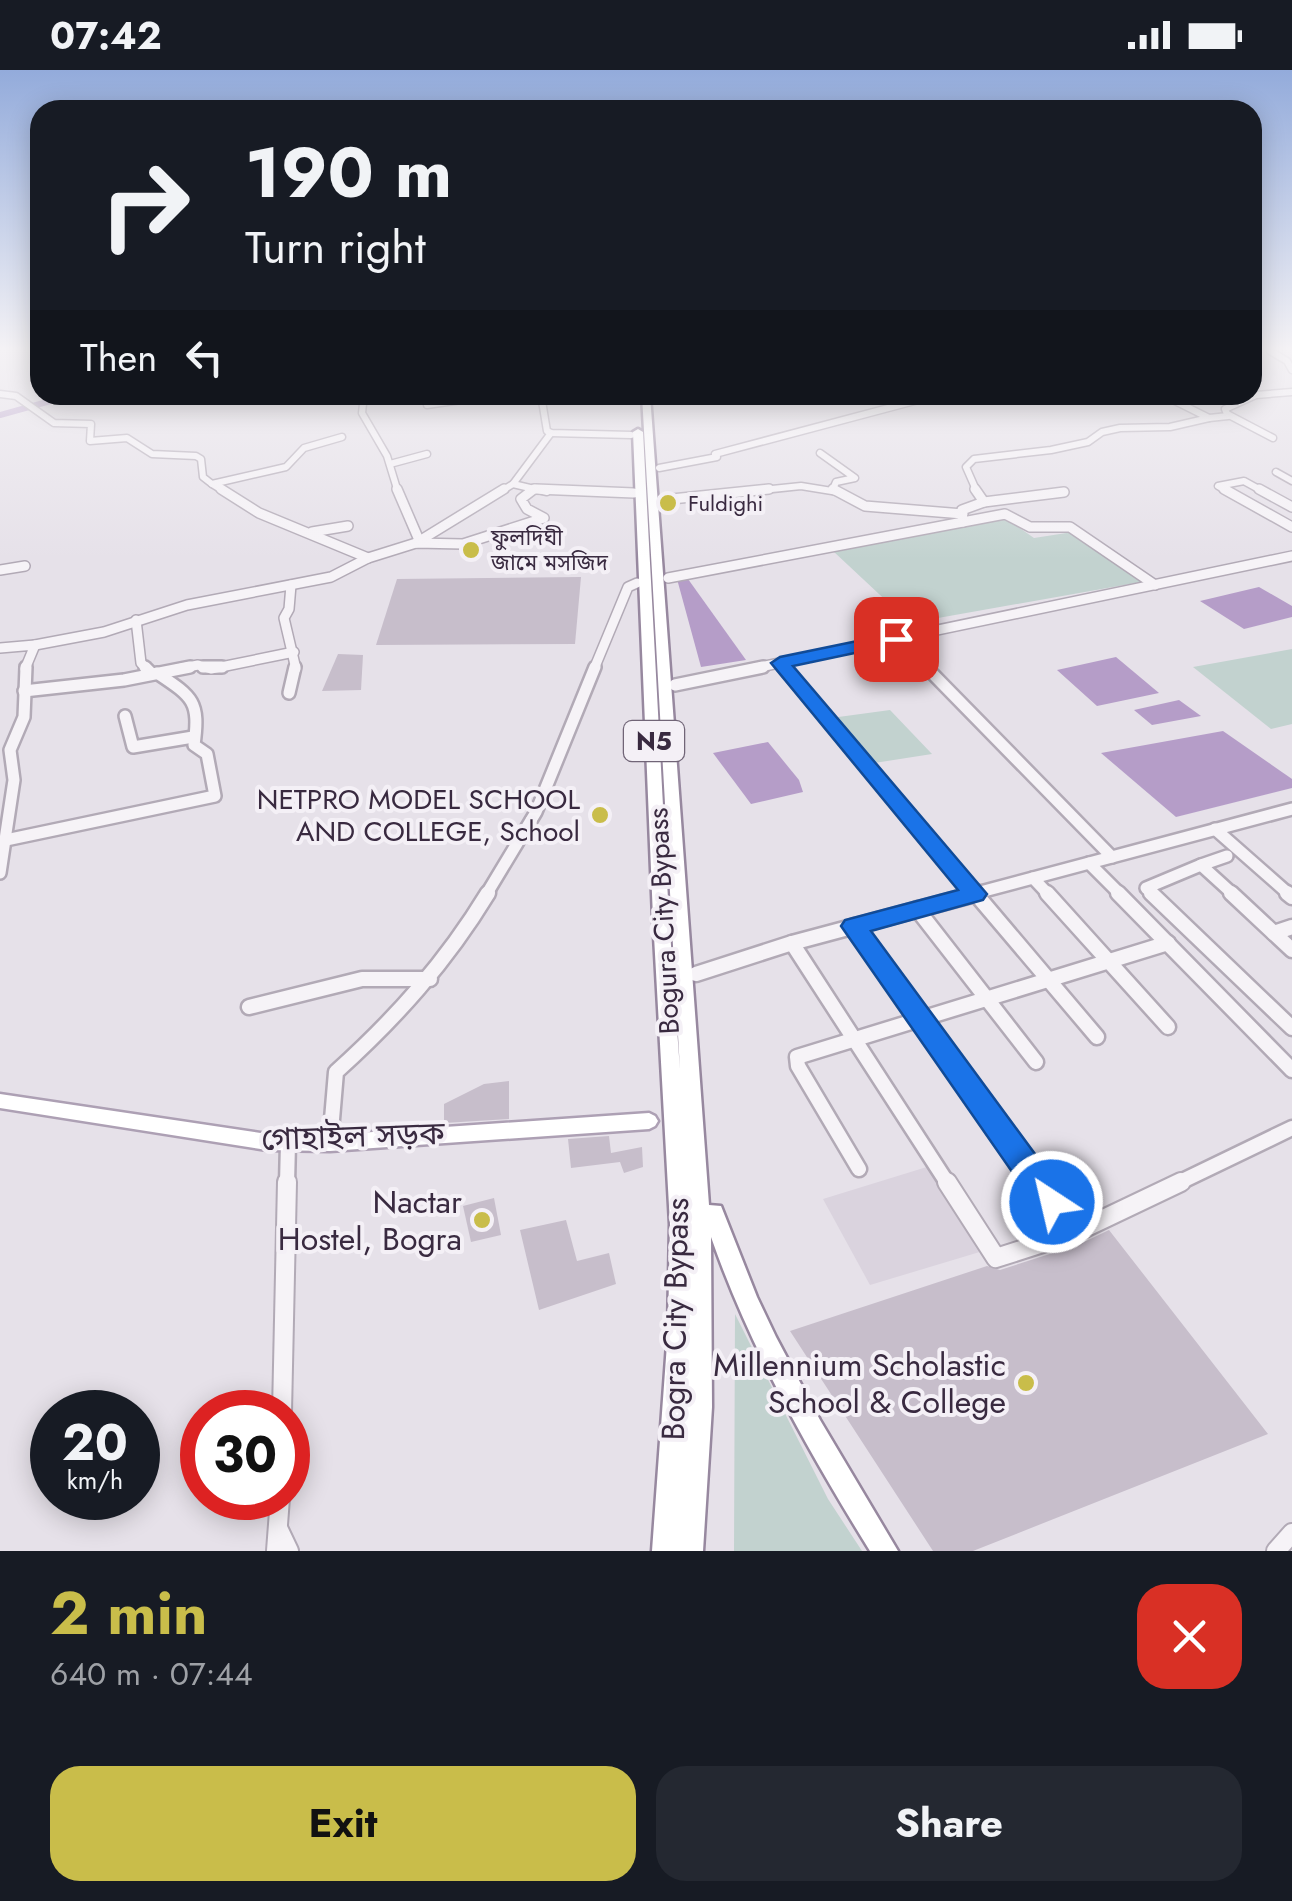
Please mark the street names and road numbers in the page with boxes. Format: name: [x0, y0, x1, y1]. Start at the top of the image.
road number: N5: [624, 721, 684, 761]
street label: Bogura City Bypass: [637, 807, 690, 1035]
street label: গোহাইল সড়ক: [260, 1110, 447, 1162]
street label: Bogra City Bypass: [650, 1197, 700, 1441]

